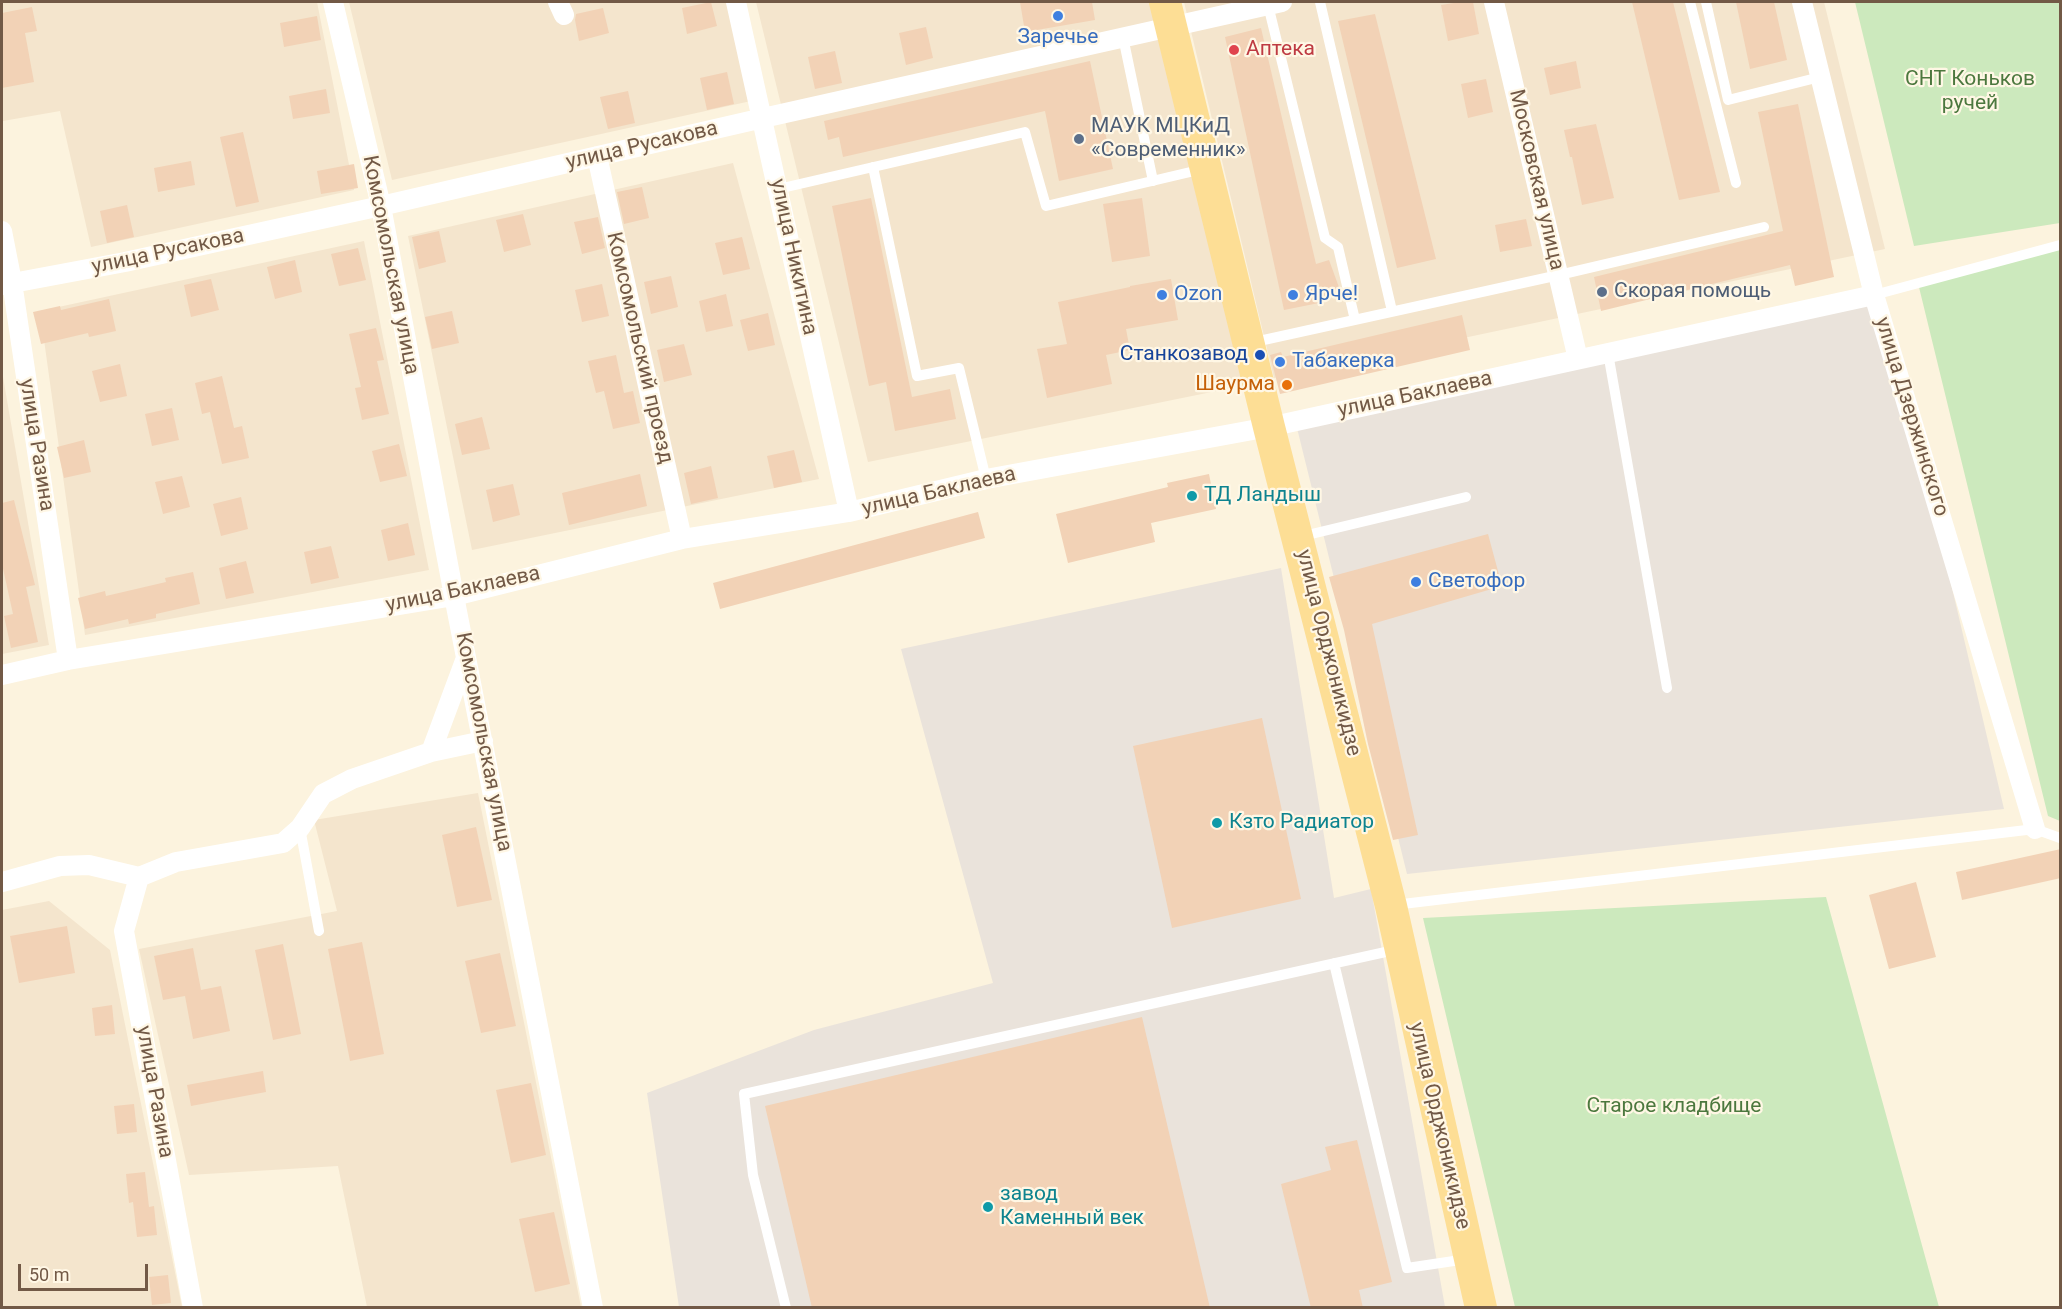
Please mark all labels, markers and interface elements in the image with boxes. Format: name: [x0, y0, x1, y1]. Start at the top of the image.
marker: Заречье: [1051, 9, 1065, 23]
place label: Заречье: [1018, 25, 1098, 51]
place label: Аптека: [1246, 37, 1315, 63]
marker: Аптека: [1227, 43, 1241, 57]
park label: СНТ Коньков ручей: [1905, 67, 2035, 117]
street label: Московская улица: [1503, 87, 1569, 273]
place label: МАУК МЦКиД «Современник»: [1091, 114, 1246, 164]
street label: улица Русакова: [564, 116, 720, 176]
marker: МАУК МЦКиД «Современник»: [1072, 132, 1086, 146]
street label: Комсомольская улица: [356, 153, 424, 377]
street label: улица Никитина: [764, 177, 822, 337]
street label: улица Русакова: [90, 224, 246, 280]
street label: Комсомольский проезд: [600, 230, 678, 466]
place label: Скорая помощь: [1614, 279, 1771, 305]
place label: Ozon: [1174, 282, 1222, 308]
place label: Ярче!: [1305, 282, 1358, 308]
marker: Скорая помощь: [1595, 285, 1609, 299]
marker: Ozon: [1155, 288, 1169, 302]
marker: Ярче!: [1286, 288, 1300, 302]
street label: улица Дзержинского: [1869, 314, 1953, 520]
place label: Станкозавод: [1120, 342, 1248, 368]
marker: Станкозавод: [1253, 348, 1267, 362]
place label: Табакерка: [1292, 349, 1395, 375]
marker: Табакерка: [1273, 355, 1287, 369]
street label: улица Баклаева: [1336, 366, 1494, 424]
place label: Шаурма: [1195, 372, 1275, 398]
street label: улица Разина: [13, 377, 59, 513]
marker: Шаурма: [1280, 378, 1294, 392]
street label: улица Баклаева: [860, 462, 1018, 522]
place label: ТД Ландыш: [1204, 483, 1321, 509]
marker: ТД Ландыш: [1185, 489, 1199, 503]
street label: улица Орджоникидзе: [1290, 547, 1366, 759]
street label: улица Баклаева: [384, 561, 542, 619]
place label: Светофор: [1428, 569, 1525, 595]
marker: Светофор: [1409, 575, 1423, 589]
street label: Комсомольская улица: [449, 630, 517, 854]
place label: Кзто Радиатор: [1229, 810, 1374, 836]
marker: Кзто Радиатор: [1210, 816, 1224, 830]
street label: улица Орджоникидзе: [1403, 1020, 1475, 1232]
street label: улица Разина: [130, 1024, 178, 1160]
park label: Старое кладбище: [1587, 1094, 1761, 1120]
place label: завод Каменный век: [1000, 1182, 1144, 1232]
marker: завод Каменный век: [981, 1200, 995, 1214]
scale bar: [21, 1252, 152, 1290]
text: 50 m: [29, 1264, 69, 1285]

